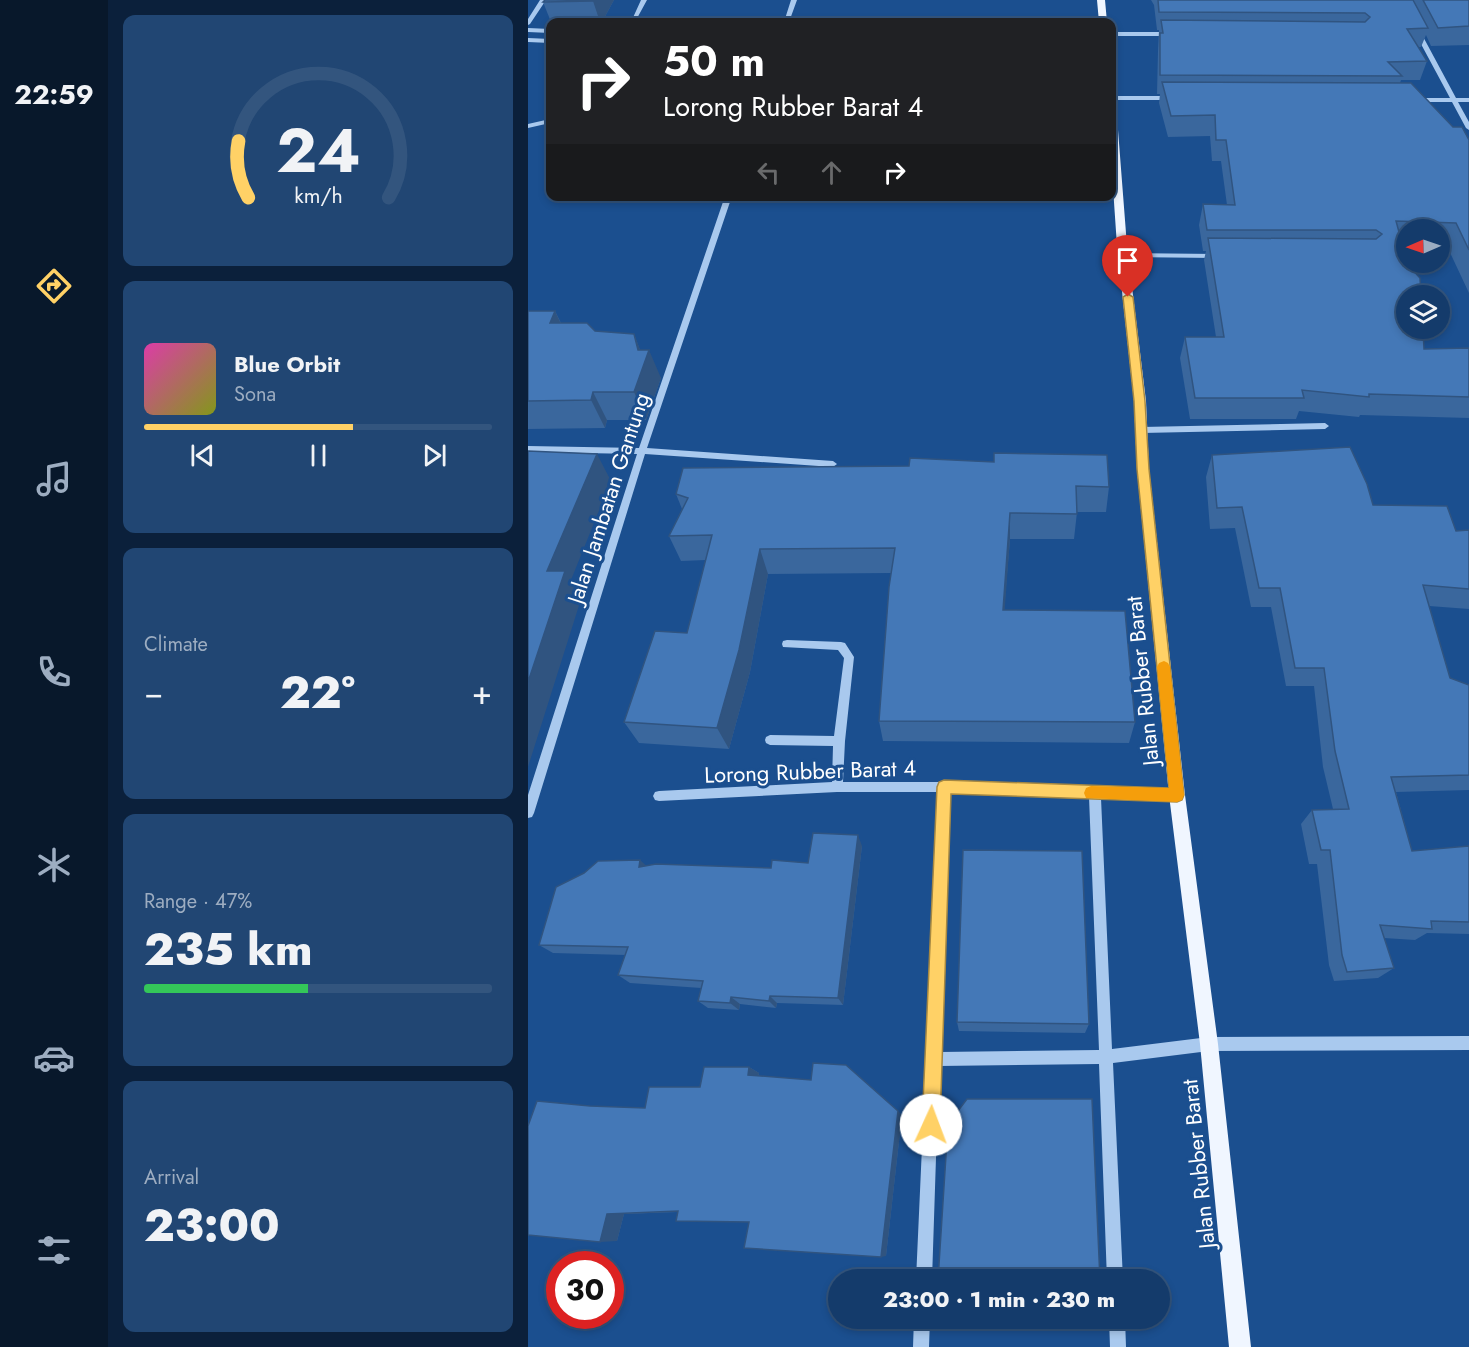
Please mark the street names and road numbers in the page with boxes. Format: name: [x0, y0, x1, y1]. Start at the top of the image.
street label: Jalan Jambatan Gantung: [558, 388, 657, 610]
street label: Jalan Rubber Barat: [1117, 594, 1167, 770]
street label: Lorong Rubber Barat 4: [704, 751, 917, 791]
street label: Jalan Rubber Barat: [1173, 1077, 1223, 1253]

